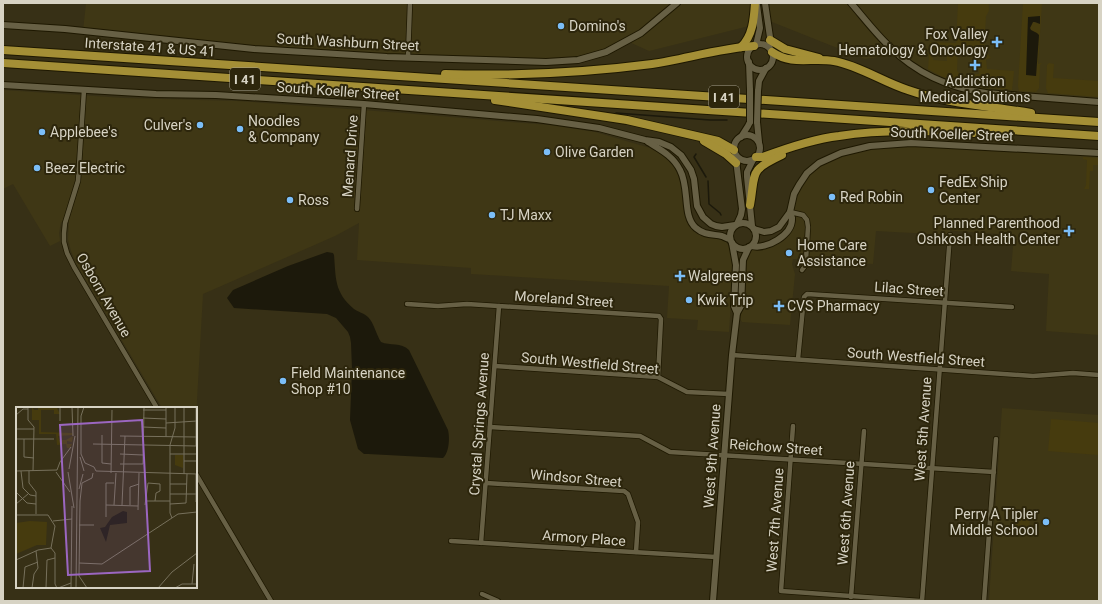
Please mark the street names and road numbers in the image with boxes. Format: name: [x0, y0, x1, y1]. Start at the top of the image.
street label: South Washburn Street: [276, 30, 420, 54]
street label: Interstate 41 & US 41: [84, 34, 216, 60]
road number: I 41: [230, 68, 260, 90]
street label: South Koeller Street: [276, 79, 400, 103]
road number: I 41: [709, 86, 739, 108]
street label: Menard Drive: [339, 114, 361, 198]
street label: South Koeller Street: [890, 124, 1014, 144]
street label: Osborn Avenue: [73, 250, 135, 340]
street label: Lilac Street: [874, 279, 945, 299]
street label: Moreland Street: [514, 288, 614, 310]
street label: South Westfield Street: [847, 344, 986, 370]
street label: South Westfield Street: [521, 349, 660, 377]
street label: Crystal Springs Avenue: [466, 352, 492, 496]
street label: West 5th Avenue: [911, 376, 935, 482]
street label: West 9th Avenue: [700, 403, 724, 509]
street label: Reichow Street: [729, 436, 824, 458]
street label: West 6th Avenue: [834, 460, 858, 566]
street label: Windsor Street: [530, 466, 623, 490]
street label: West 7th Avenue: [763, 467, 787, 573]
street label: Armory Place: [542, 527, 626, 549]

